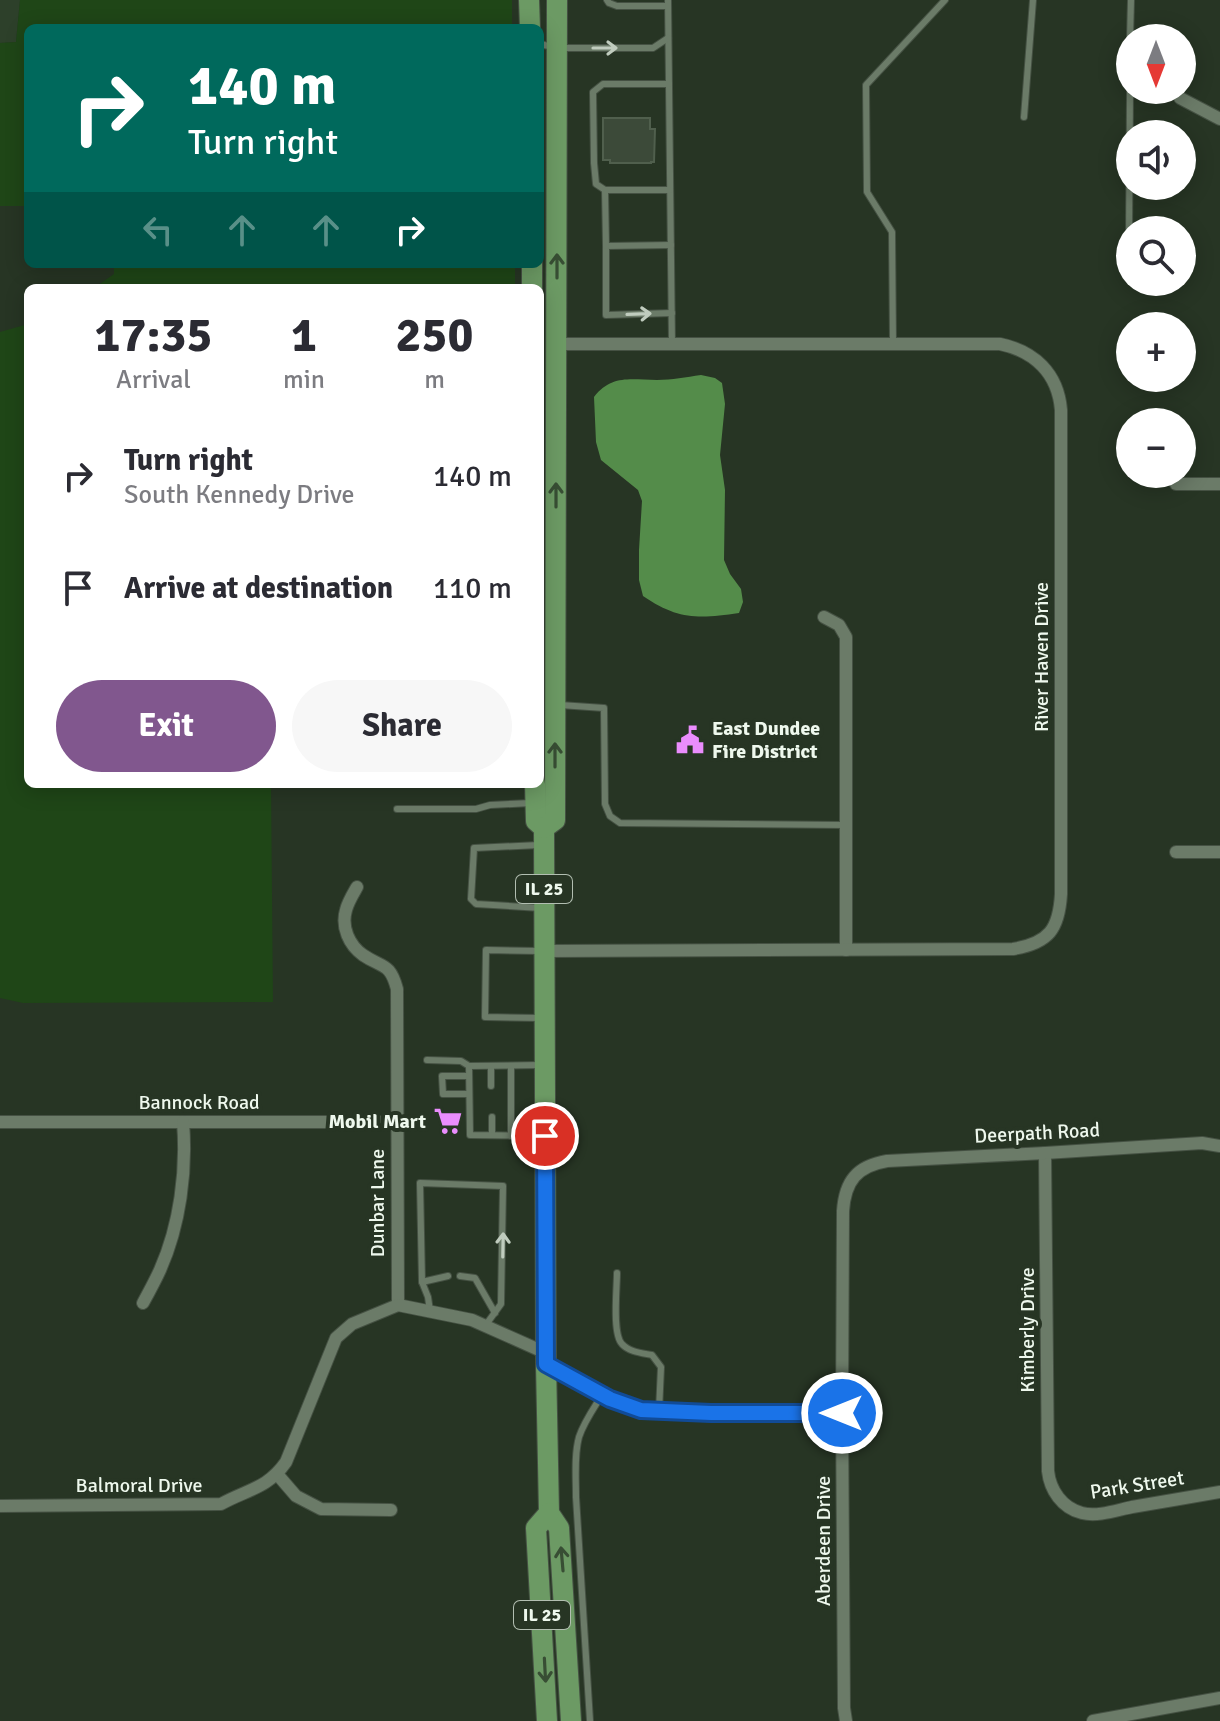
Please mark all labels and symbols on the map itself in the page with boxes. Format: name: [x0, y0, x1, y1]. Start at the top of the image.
north arrow: [1116, 24, 1196, 104]
one-way arrow: [591, 40, 618, 56]
one-way arrow: [549, 253, 565, 280]
one-way arrow: [625, 307, 652, 322]
one-way arrow: [548, 482, 564, 509]
street label: River Haven Drive: [1029, 582, 1054, 732]
place label: East Dundee Fire District: [712, 716, 820, 764]
public building icon: East Dundee Fire District: [675, 725, 705, 755]
one-way arrow: [547, 742, 563, 769]
road number: IL 25: [516, 875, 572, 903]
street label: Bannock Road: [138, 1090, 260, 1115]
pin: [511, 1102, 579, 1170]
supermarket icon: Mobil Mart: [433, 1106, 463, 1136]
place label: Mobil Mart: [328, 1109, 427, 1134]
street label: Deerpath Road: [973, 1117, 1101, 1149]
street label: Dunbar Lane: [365, 1149, 390, 1257]
one-way arrow: [495, 1232, 511, 1259]
street label: Kimberly Drive: [1015, 1267, 1040, 1393]
position arrow: [800, 1371, 884, 1455]
street label: Park Street: [1088, 1465, 1186, 1505]
street label: Balmoral Drive: [76, 1473, 202, 1498]
street label: Aberdeen Drive: [811, 1476, 836, 1606]
one-way arrow: [554, 1546, 569, 1573]
road number: IL 25: [514, 1601, 570, 1629]
one-way arrow: [538, 1656, 553, 1683]

